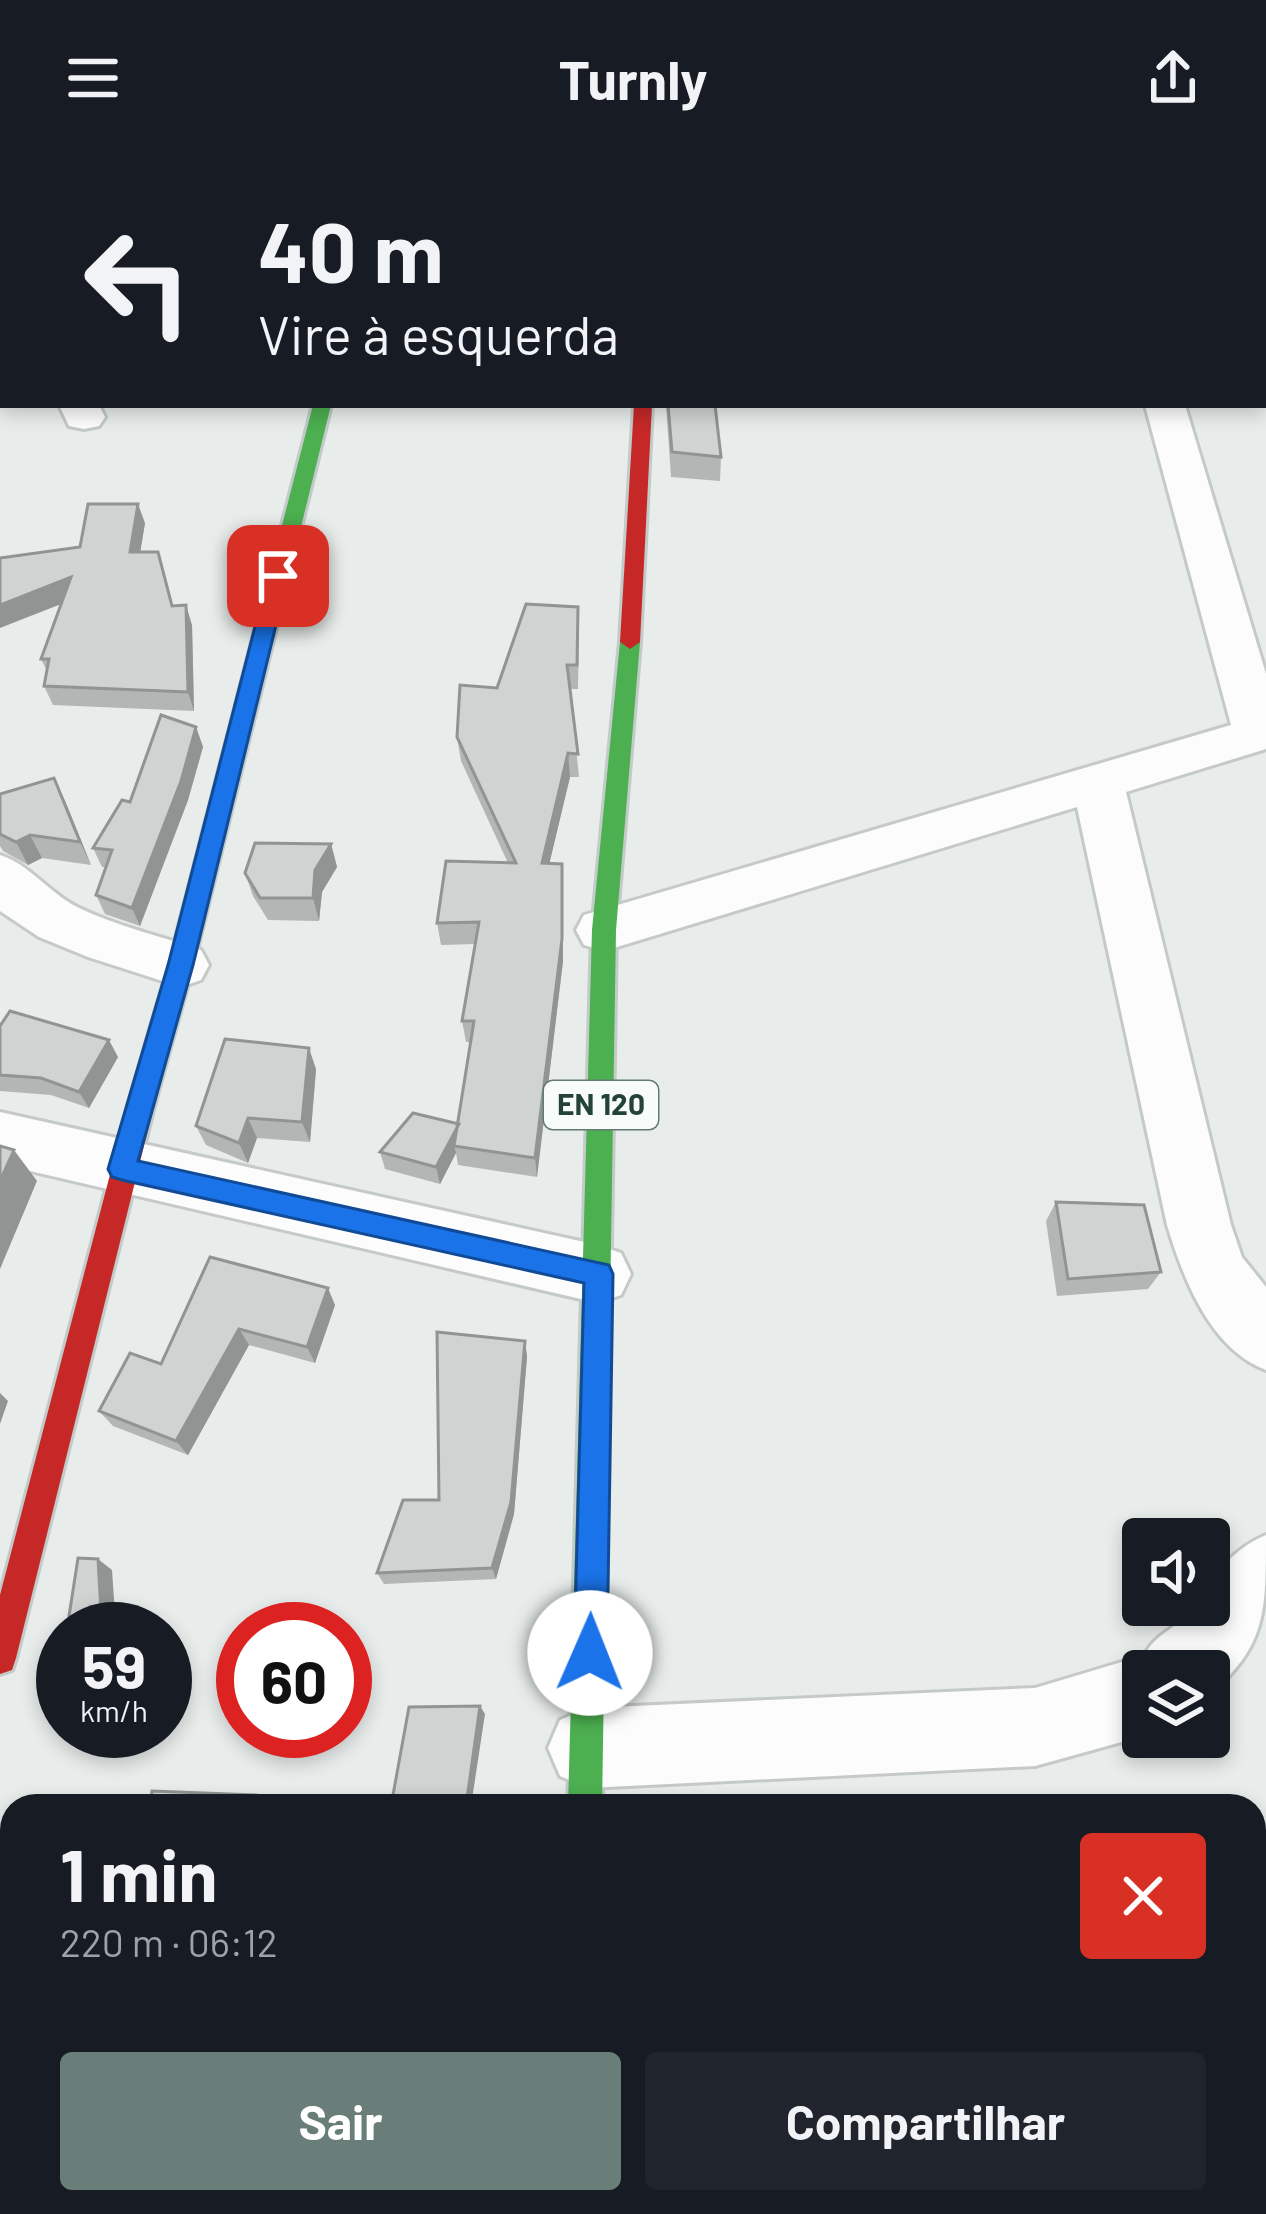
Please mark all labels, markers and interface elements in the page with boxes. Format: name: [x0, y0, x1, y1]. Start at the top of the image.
icon: menu: [60, 45, 126, 111]
icon: share: [1140, 45, 1206, 111]
text: Turnly: [558, 46, 708, 111]
text: 40 m: [258, 199, 444, 300]
icon: left: [60, 204, 216, 360]
text: Vire à esquerda: [258, 301, 619, 366]
pin: [227, 525, 329, 627]
icon: arrive: [245, 543, 311, 609]
road number: EN 120: [544, 1081, 658, 1129]
map controls: [1122, 1518, 1230, 1758]
button: sound: [1122, 1518, 1230, 1626]
position arrow: [527, 1590, 653, 1716]
speed limit sign: 60: [216, 1602, 372, 1758]
text: 59: [82, 1629, 146, 1701]
button: layers: [1122, 1650, 1230, 1758]
text: km/h: [80, 1692, 148, 1728]
text: 1 min: [60, 1830, 218, 1916]
button: close: [1080, 1833, 1206, 1959]
text: 220 m · 06:12: [60, 1918, 278, 1965]
button: Sair: [60, 2052, 621, 2190]
button: Compartilhar: [645, 2052, 1206, 2190]

